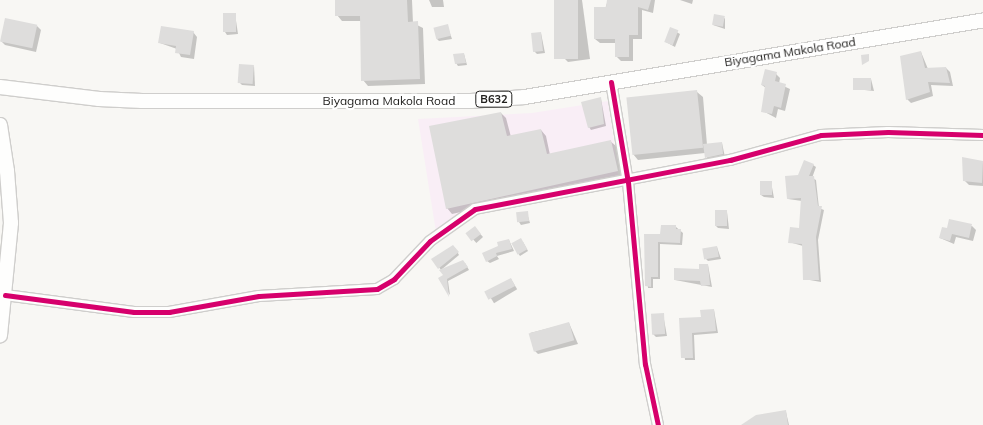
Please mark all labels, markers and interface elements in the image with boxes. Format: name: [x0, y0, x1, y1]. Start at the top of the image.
street label: Biyagama Makola Road: [723, 35, 857, 69]
road number: B632: [475, 90, 513, 108]
street label: Biyagama Makola Road: [323, 94, 455, 108]

